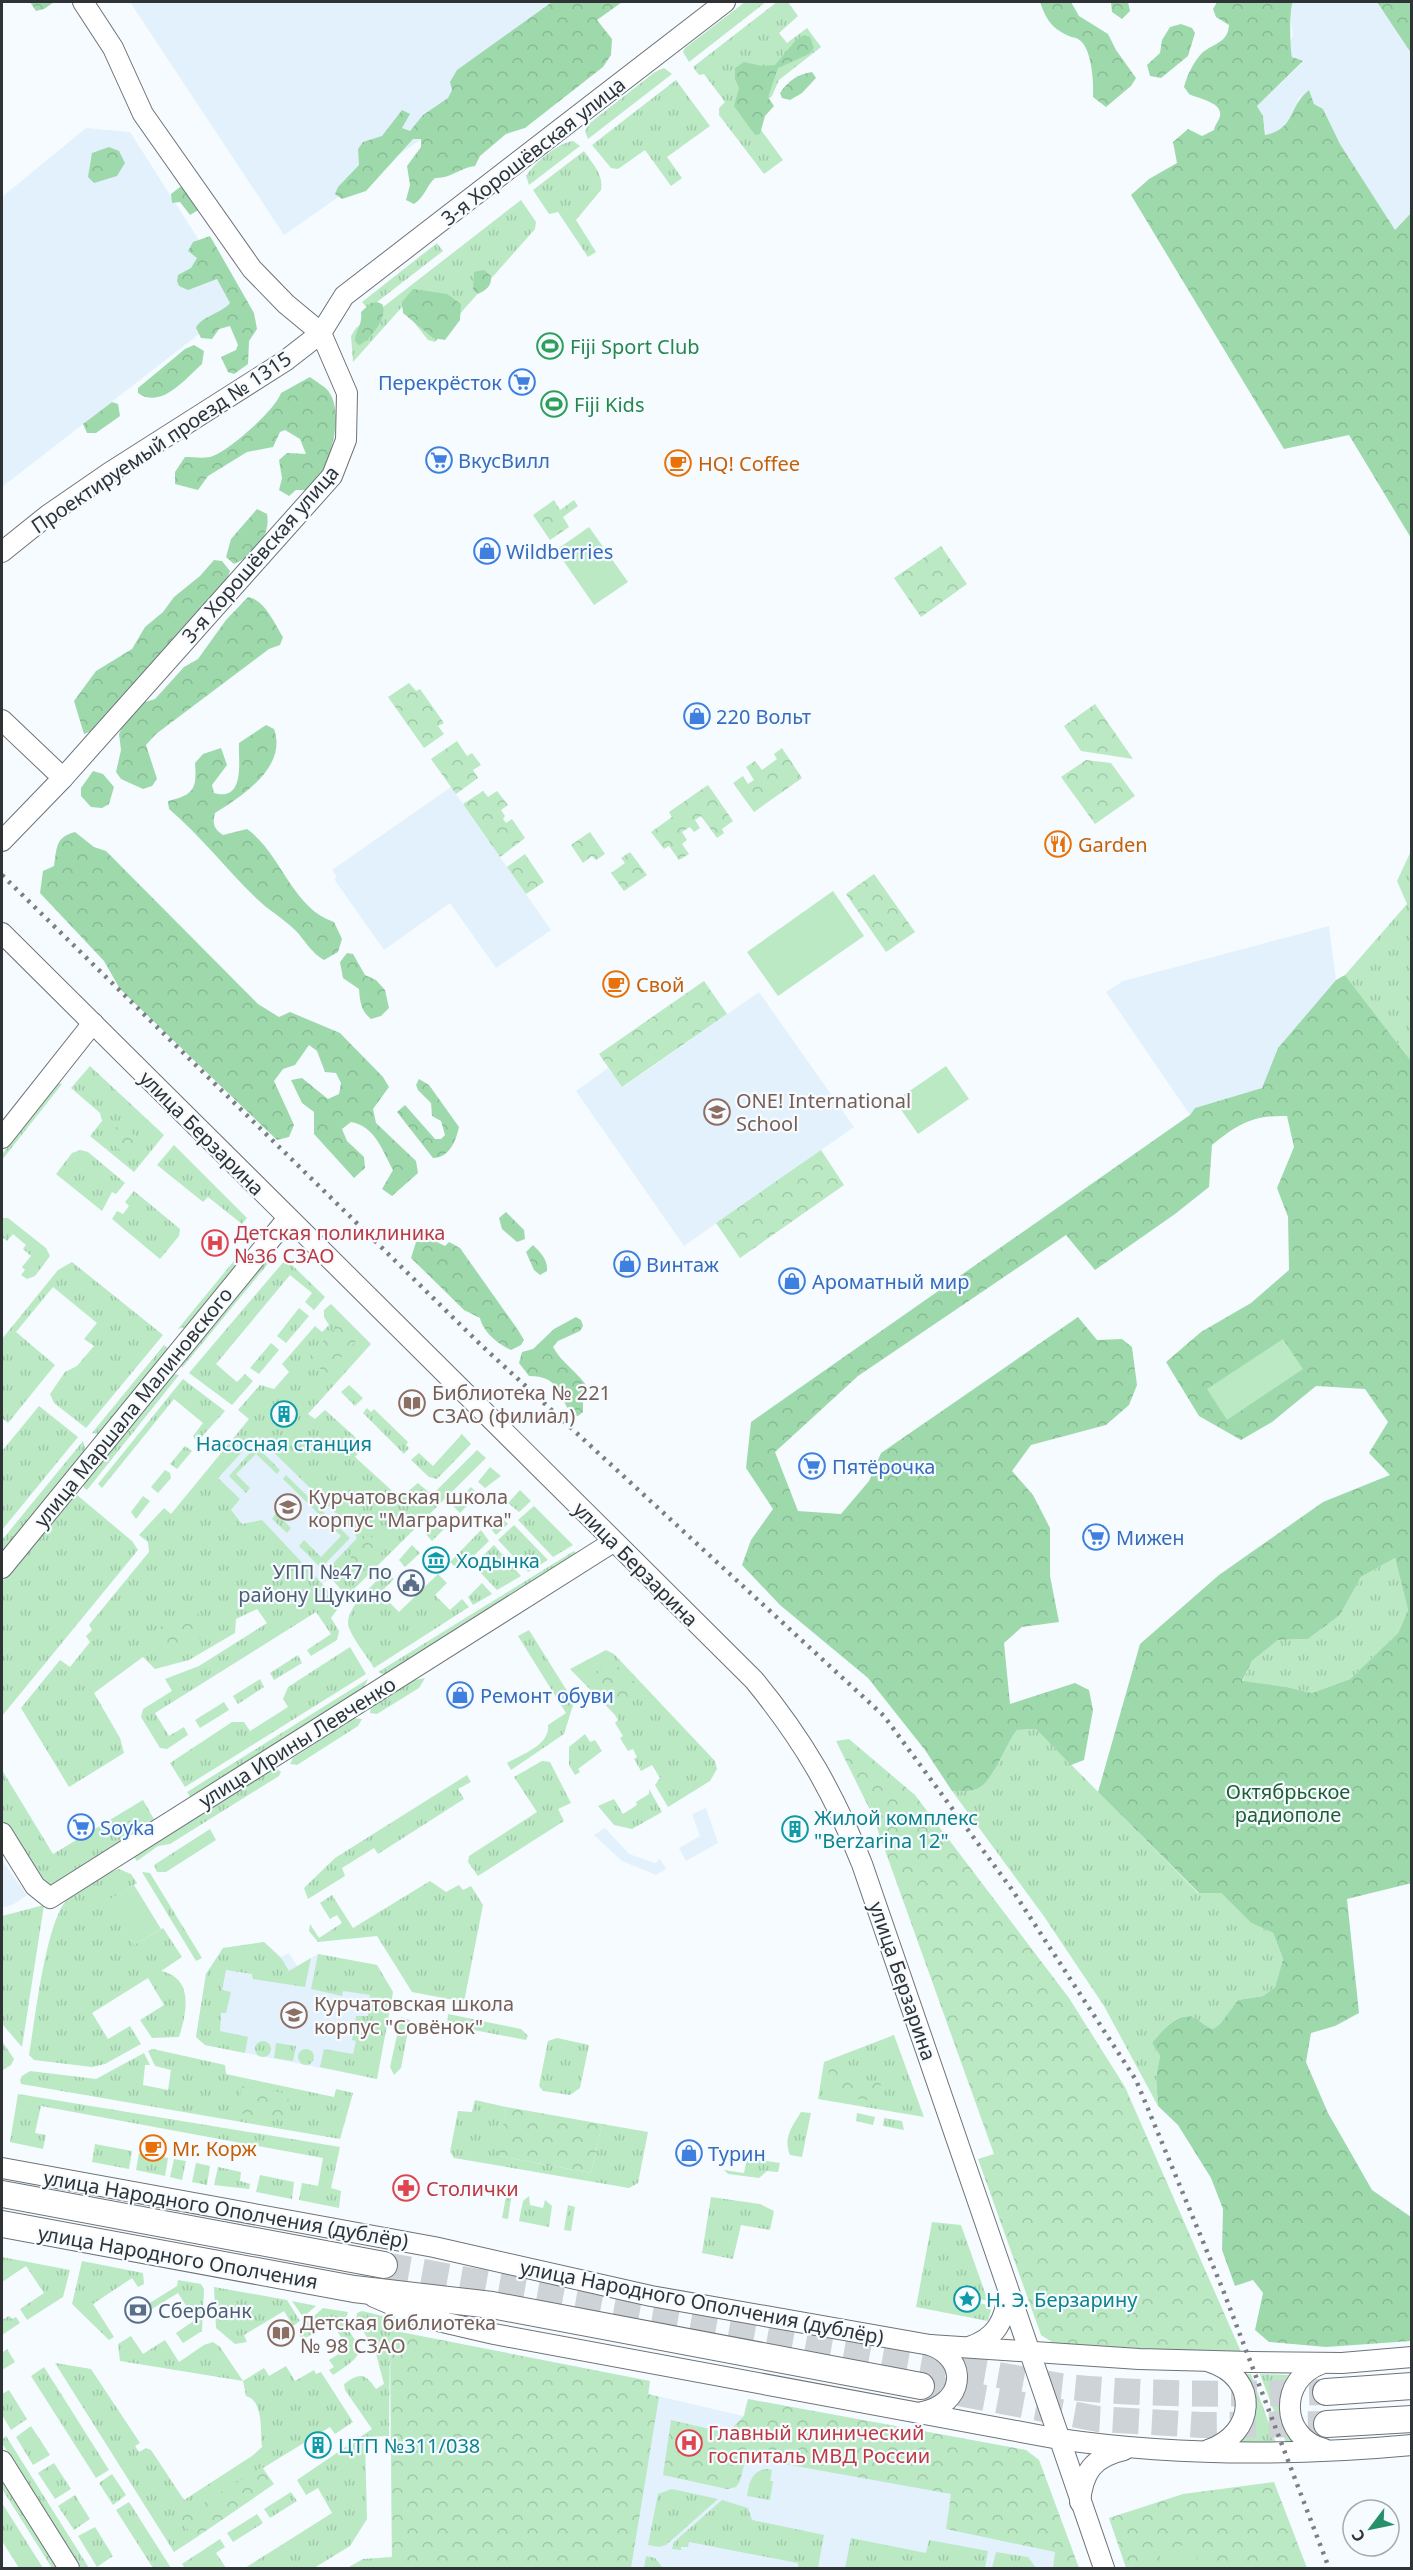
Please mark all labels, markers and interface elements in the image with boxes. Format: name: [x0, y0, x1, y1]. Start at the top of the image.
street label: 3-я Хорошёвская улица: [435, 71, 631, 231]
sports icon: Fiji Sport Club: [535, 331, 565, 361]
place label: Fiji Sport Club: [570, 333, 700, 360]
street label: Проектируемый проезд № 1315: [26, 345, 296, 539]
supermarket icon: Перекрёсток: [507, 367, 537, 397]
place label: Перекрёсток: [378, 369, 502, 396]
sports icon: Fiji Kids: [539, 389, 569, 419]
place label: Fiji Kids: [574, 391, 644, 418]
supermarket icon: ВкусВилл: [424, 445, 454, 475]
place label: ВкусВилл: [458, 447, 550, 474]
cafe icon: HQ! Coffee: [663, 448, 693, 478]
place label: HQ! Coffee: [698, 450, 800, 477]
street label: 3-я Хорошёвская улица: [175, 460, 345, 648]
shop icon: Wildberries: [472, 536, 502, 566]
place label: Wildberries: [506, 538, 613, 565]
shop icon: 220 Вольт: [682, 701, 712, 731]
place label: 220 Вольт: [716, 703, 811, 730]
restaurant icon: Garden: [1043, 829, 1073, 859]
place label: Garden: [1078, 831, 1148, 858]
cafe icon: Свой: [601, 969, 631, 999]
place label: Свой: [636, 971, 684, 998]
street label: улица Берзарина: [134, 1065, 270, 1201]
place label: ONE! International School: [736, 1087, 911, 1137]
school or university icon: ONE! International School: [702, 1097, 732, 1127]
place label: Детская поликлиника №36 СЗАО: [234, 1219, 445, 1269]
hospital icon: Детская поликлиника №36 СЗАО: [200, 1228, 230, 1258]
shop icon: Винтаж: [612, 1249, 642, 1279]
place label: Винтаж: [646, 1251, 720, 1278]
shop icon: Ароматный мир: [777, 1266, 807, 1296]
place label: Ароматный мир: [812, 1268, 969, 1295]
street label: улица Маршала Малиновского: [28, 1281, 238, 1533]
place label: Библиотека № 221 СЗАО (филиал): [432, 1379, 611, 1429]
library icon: Библиотека № 221 СЗАО (филиал): [397, 1388, 427, 1418]
building icon: Насосная станция: [269, 1399, 299, 1429]
place label: Насосная станция: [196, 1430, 372, 1457]
supermarket icon: Пятёрочка: [797, 1451, 827, 1481]
place label: Пятёрочка: [832, 1453, 935, 1480]
place label: Курчатовская школа корпус "Маграритка": [308, 1483, 512, 1533]
school or university icon: Курчатовская школа корпус "Маграритка": [273, 1492, 303, 1522]
street label: улица Берзарина: [568, 1496, 704, 1632]
supermarket icon: Мижен: [1081, 1522, 1111, 1552]
place label: Мижен: [1116, 1524, 1185, 1551]
museum icon: Ходынка: [421, 1545, 451, 1575]
place label: Ходынка: [456, 1547, 540, 1574]
place label: УПП №47 по району Щукино: [238, 1558, 392, 1608]
public building icon: УПП №47 по району Щукино: [396, 1568, 426, 1598]
street label: улица Ирины Левченко: [193, 1670, 401, 1814]
shop icon: Ремонт обуви: [445, 1680, 475, 1710]
place label: Ремонт обуви: [480, 1682, 614, 1709]
park label: Октябрьское радиополе: [1226, 1778, 1350, 1828]
place label: Жилой комплекс "Berzarina 12": [814, 1804, 978, 1854]
supermarket icon: Soyka: [66, 1812, 96, 1842]
place label: Soyka: [100, 1814, 155, 1841]
building icon: Жилой комплекс "Berzarina 12": [780, 1814, 810, 1844]
street label: улица Берзарина: [863, 1898, 943, 2064]
place label: Курчатовская школа корпус "Совёнок": [314, 1990, 514, 2040]
school or university icon: Курчатовская школа корпус "Совёнок": [279, 2000, 309, 2030]
cafe icon: Mr. Корж: [138, 2133, 168, 2163]
place label: Mr. Корж: [172, 2135, 257, 2162]
shop icon: Турин: [674, 2138, 704, 2168]
place label: Турин: [708, 2140, 766, 2167]
street label: улица Народного Ополчения (дублёр): [41, 2164, 411, 2254]
pharmacy icon: Столички: [391, 2173, 421, 2203]
place label: Столички: [426, 2175, 519, 2202]
street label: улица Народного Ополчения: [36, 2219, 320, 2295]
street label: улица Народного Ополчения (дублёр): [518, 2253, 886, 2351]
place icon: Н. Э. Берзарину: [952, 2284, 982, 2314]
place label: Н. Э. Берзарину: [986, 2286, 1138, 2313]
bank icon: Сбербанк: [123, 2295, 153, 2325]
place label: Сбербанк: [158, 2297, 252, 2324]
place label: Детская библиотека № 98 СЗАО: [300, 2309, 496, 2359]
library icon: Детская библиотека № 98 СЗАО: [266, 2318, 296, 2348]
place label: Главный клинический госпиталь МВД России: [708, 2419, 930, 2469]
hospital icon: Главный клинический госпиталь МВД России: [674, 2428, 704, 2458]
building icon: ЦТП №311/038: [303, 2430, 333, 2460]
place label: ЦТП №311/038: [338, 2432, 480, 2459]
north arrow: [1341, 2498, 1401, 2558]
text: С: [1346, 2526, 1370, 2546]

